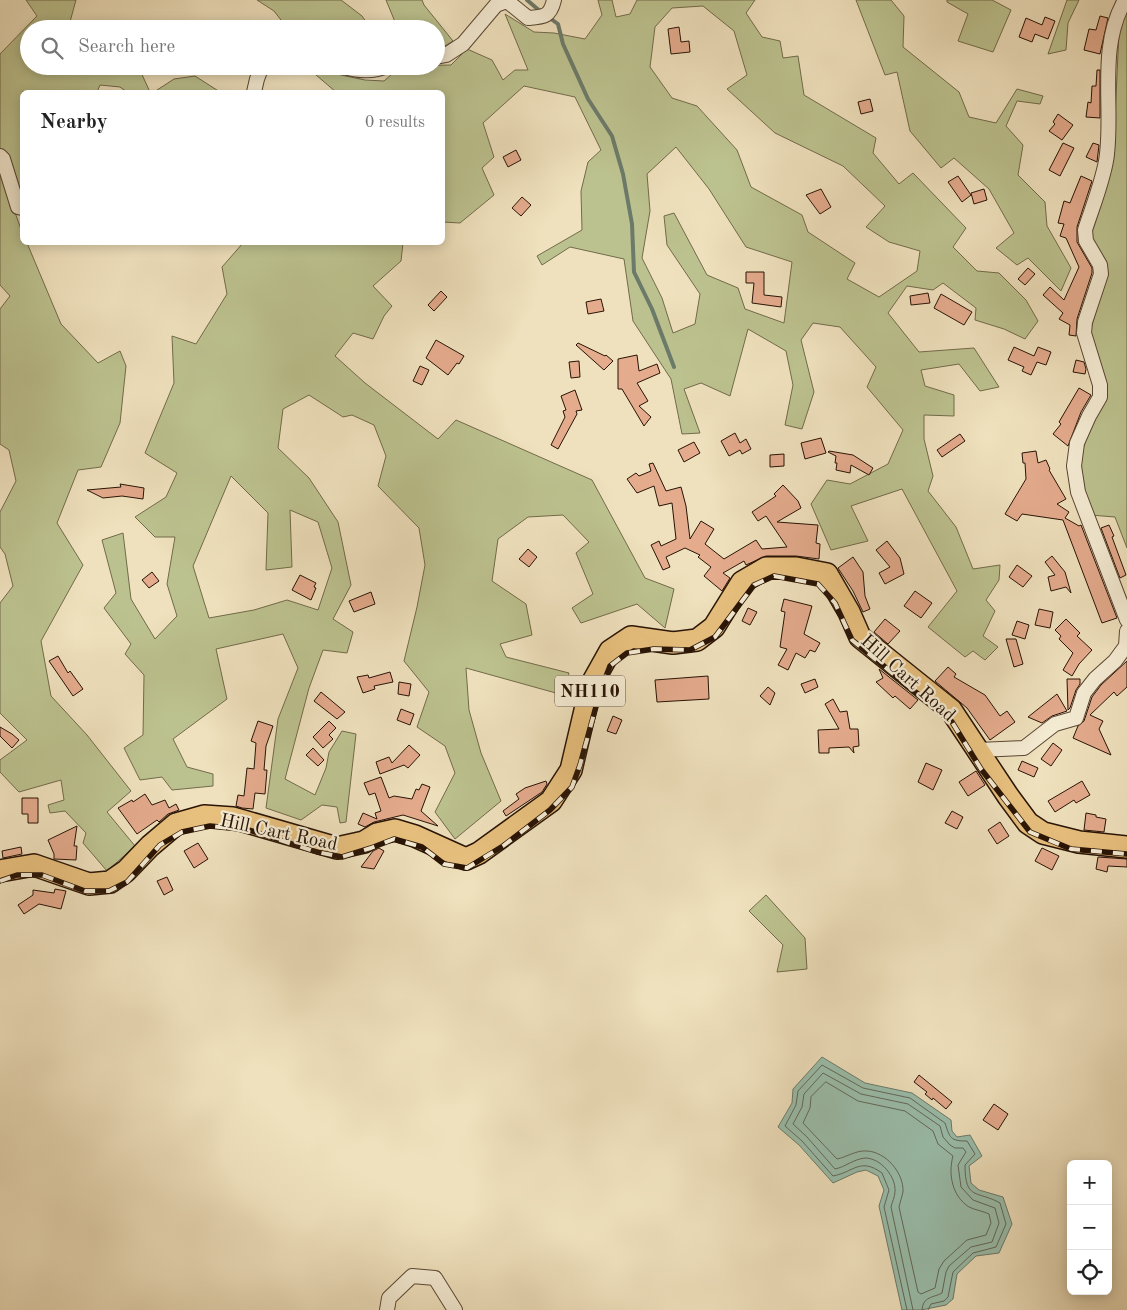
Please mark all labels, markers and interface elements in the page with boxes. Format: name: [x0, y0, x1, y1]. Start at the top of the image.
search box: [20, 20, 445, 75]
icon: search: [38, 34, 66, 62]
text: Search here: [78, 38, 175, 57]
text: Nearby: [40, 112, 108, 133]
text: 0 results: [365, 115, 425, 131]
street label: Hill Cart Road: [856, 632, 958, 726]
road number: NH110: [555, 676, 625, 706]
street label: Hill Cart Road: [218, 812, 339, 855]
map controls: [1067, 1160, 1112, 1295]
button: +: [1067, 1160, 1112, 1205]
button: −: [1067, 1205, 1112, 1250]
button: locate: [1067, 1250, 1112, 1295]

